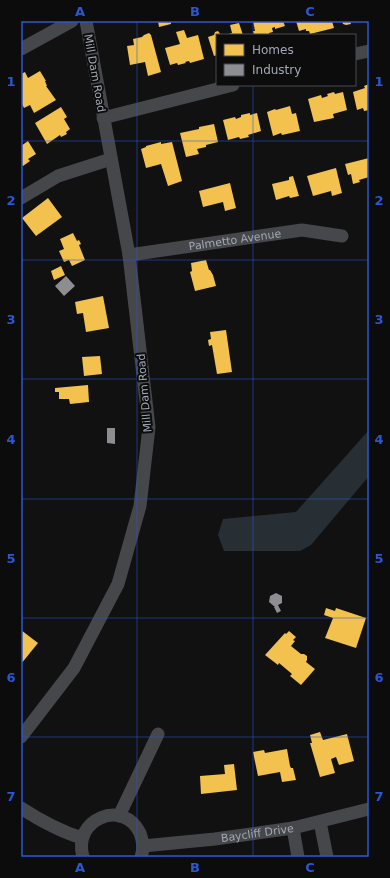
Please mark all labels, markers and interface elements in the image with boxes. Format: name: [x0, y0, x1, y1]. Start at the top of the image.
text: A: [75, 4, 85, 19]
text: B: [190, 4, 200, 19]
text: C: [305, 4, 315, 19]
street label: Mill Dam Road: [81, 33, 108, 113]
legend: [216, 34, 356, 86]
text: Homes: [252, 43, 294, 57]
text: Industry: [252, 63, 301, 77]
text: 1: [6, 74, 16, 89]
text: 1: [374, 74, 384, 89]
text: 2: [6, 193, 16, 208]
text: 2: [374, 193, 384, 208]
street label: Palmetto Avenue: [188, 227, 282, 253]
text: 3: [6, 312, 16, 327]
text: 3: [374, 312, 384, 327]
street label: Mill Dam Road: [135, 353, 154, 433]
text: 4: [6, 432, 16, 447]
text: 4: [374, 432, 384, 447]
text: 5: [6, 551, 16, 566]
text: 5: [374, 551, 384, 566]
text: 6: [6, 670, 16, 685]
text: 6: [374, 670, 384, 685]
text: 7: [6, 789, 16, 804]
text: 7: [374, 789, 384, 804]
street label: Baycliff Drive: [220, 822, 295, 845]
text: A: [75, 860, 85, 875]
text: B: [190, 860, 200, 875]
text: C: [305, 860, 315, 875]

